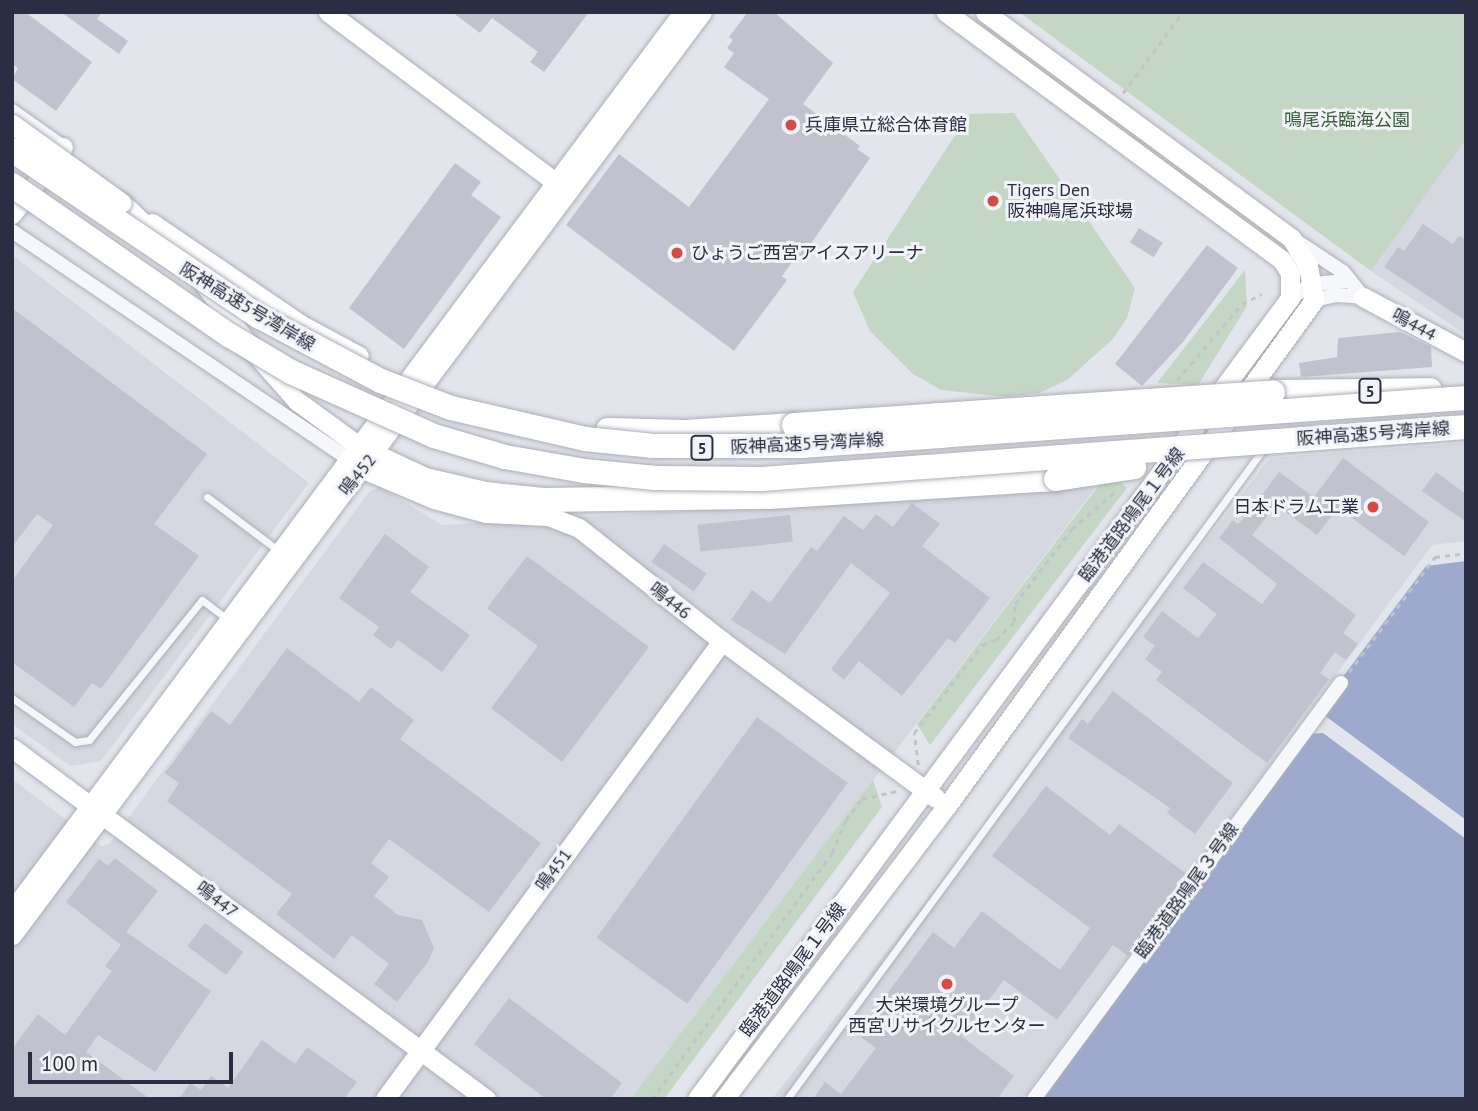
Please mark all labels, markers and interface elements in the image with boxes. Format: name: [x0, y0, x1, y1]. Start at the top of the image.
park label: 鳴尾浜臨海公園: [1284, 109, 1410, 131]
place label: 兵庫県立総合体育館: [805, 114, 967, 136]
marker: 兵庫県立総合体育館: [783, 117, 799, 133]
place label: Tigers Den 阪神鳴尾浜球場: [1007, 180, 1133, 222]
marker: Tigers Den 阪神鳴尾浜球場: [985, 193, 1001, 209]
place label: ひょうご西宮アイスアリーナ: [691, 242, 925, 264]
marker: ひょうご西宮アイスアリーナ: [669, 245, 685, 261]
street label: 阪神高速5号湾岸線: [176, 258, 318, 356]
street label: 鳴444: [1388, 304, 1440, 346]
road number: 5: [1358, 378, 1382, 404]
street label: 阪神高速5号湾岸線: [1296, 418, 1450, 450]
street label: 阪神高速5号湾岸線: [730, 429, 884, 459]
road number: 5: [690, 436, 714, 461]
street label: 臨港道路鳴尾１号線: [1075, 444, 1189, 586]
street label: 鳴452: [335, 450, 381, 500]
place label: 日本ドラム工業: [1233, 496, 1359, 518]
marker: 日本ドラム工業: [1365, 499, 1381, 515]
street label: 鳴446: [645, 578, 695, 624]
street label: 臨港道路鳴尾３号線: [1131, 819, 1243, 963]
street label: 鳴451: [531, 844, 577, 896]
street label: 鳴447: [192, 877, 242, 923]
street label: 臨港道路鳴尾１号線: [736, 899, 850, 1041]
marker: 大栄環境グループ 西宮リサイクルセンター: [939, 976, 955, 992]
place label: 大栄環境グループ 西宮リサイクルセンター: [848, 995, 1046, 1038]
scale bar: [32, 1038, 236, 1082]
text: 100 m: [41, 1050, 98, 1077]

